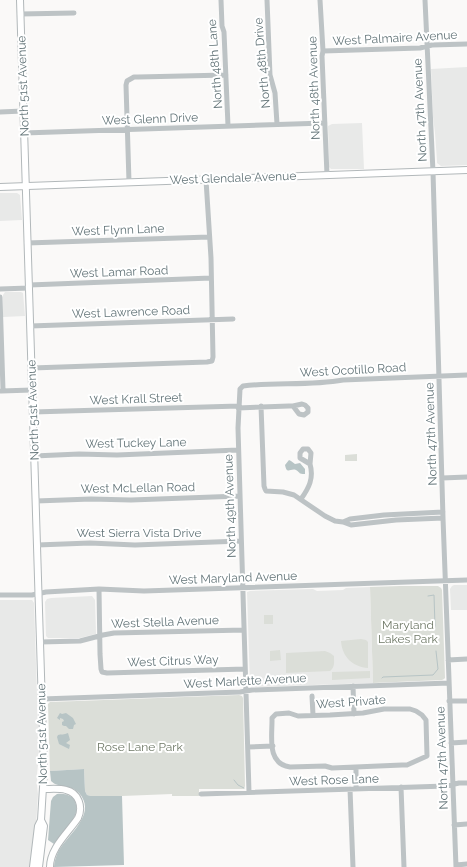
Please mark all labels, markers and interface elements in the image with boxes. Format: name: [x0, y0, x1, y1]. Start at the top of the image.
street label: North 48th Drive: [251, 17, 273, 109]
street label: North 48th Lane: [205, 19, 225, 109]
street label: West Palmaire Avenue: [332, 28, 458, 48]
street label: North 51st Avenue: [14, 35, 32, 137]
street label: North 48th Avenue: [305, 36, 323, 140]
street label: North 47th Avenue: [410, 58, 430, 162]
street label: West Glenn Drive: [102, 110, 198, 128]
street label: West Glendale Avenue: [169, 169, 297, 187]
street label: West Flynn Lane: [71, 221, 165, 239]
street label: West Lamar Road: [70, 263, 168, 281]
street label: West Lawrence Road: [72, 303, 190, 321]
street label: North 51st Avenue: [24, 359, 42, 461]
street label: West Ocotillo Road: [300, 360, 406, 380]
street label: North 47th Avenue: [422, 382, 440, 486]
street label: West Krall Street: [89, 390, 183, 408]
street label: West Tuckey Lane: [85, 435, 187, 451]
street label: North 49th Avenue: [221, 454, 239, 558]
street label: West McLellan Road: [81, 480, 195, 496]
street label: West Sierra Vista Drive: [76, 526, 202, 540]
street label: West Maryland Avenue: [169, 569, 297, 587]
street label: West Stella Avenue: [111, 613, 219, 631]
park label: Maryland Lakes Park: [378, 618, 439, 646]
street label: West Citrus Way: [127, 652, 219, 670]
street label: West Marlette Avenue: [183, 671, 307, 691]
street label: North 51st Avenue: [34, 683, 50, 785]
street label: West Private: [316, 693, 386, 711]
street label: North 47th Avenue: [433, 706, 451, 810]
park label: Rose Lane Park: [97, 740, 184, 754]
street label: West Rose Lane: [289, 771, 379, 789]

